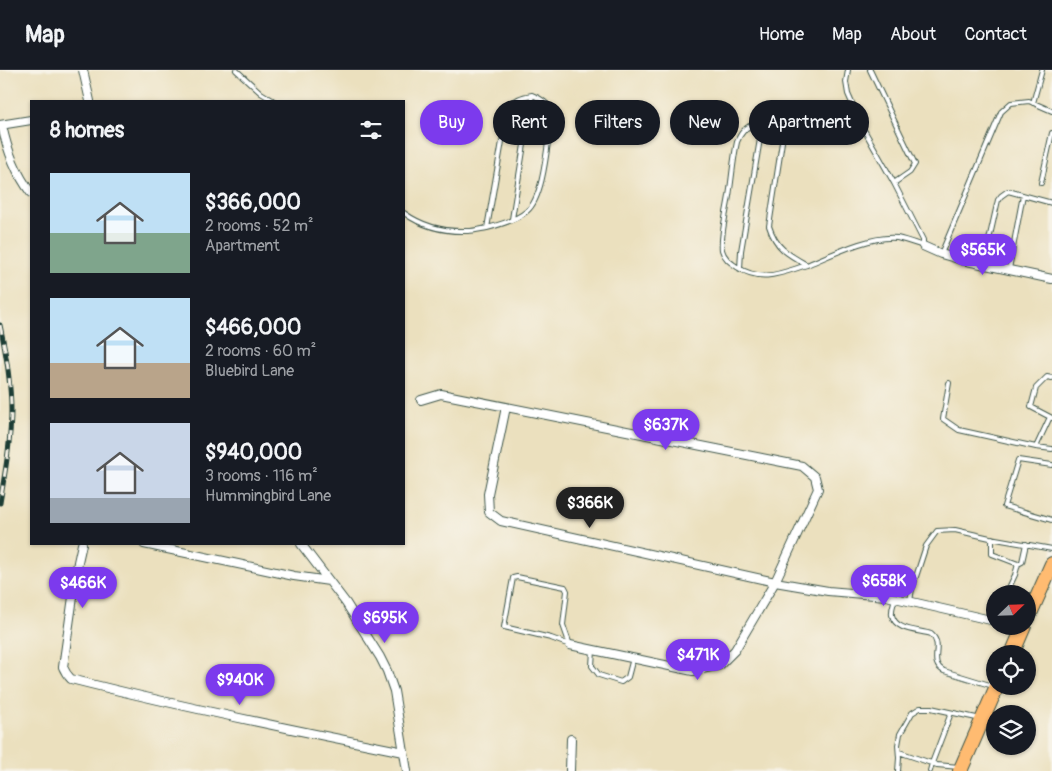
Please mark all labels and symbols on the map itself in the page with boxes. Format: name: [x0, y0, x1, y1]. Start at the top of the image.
pin: $565K: [948, 234, 1018, 276]
pin: $637K: [631, 408, 701, 451]
pin: $366K: [555, 486, 625, 529]
pin: $658K: [849, 564, 919, 607]
pin: $466K: [48, 566, 118, 609]
north arrow: [986, 585, 1036, 635]
pin: $695K: [350, 602, 420, 644]
pin: $471K: [663, 638, 733, 681]
pin: $940K: [205, 664, 275, 706]

